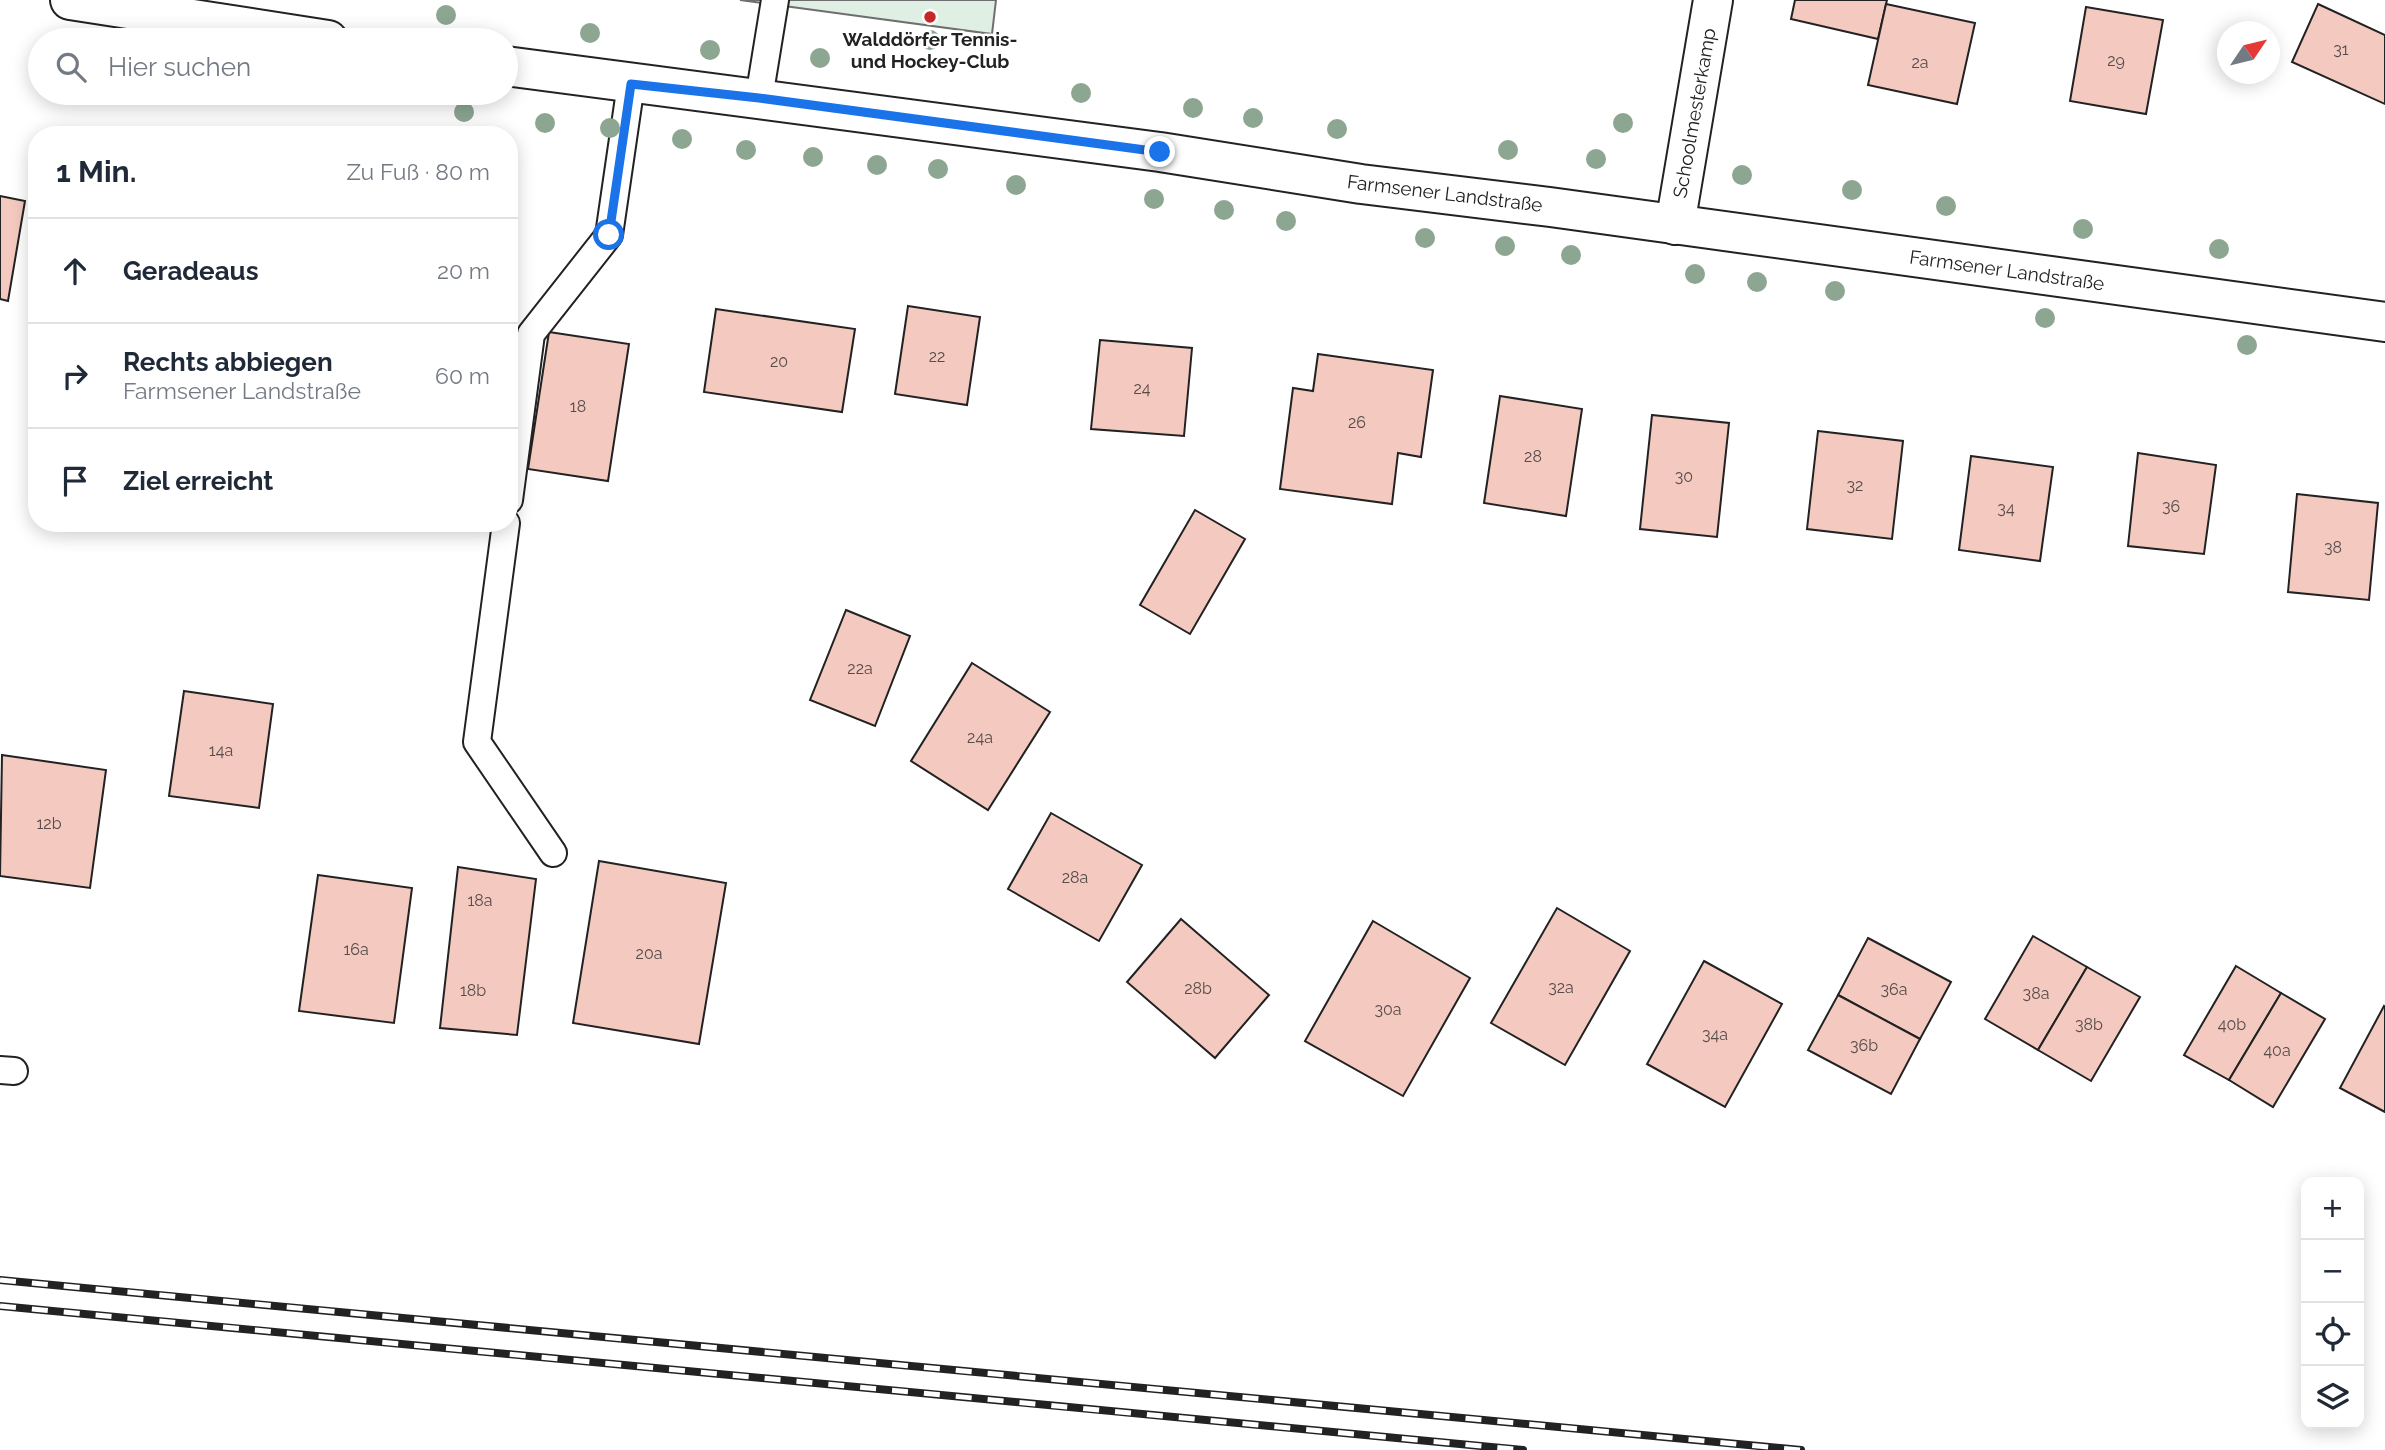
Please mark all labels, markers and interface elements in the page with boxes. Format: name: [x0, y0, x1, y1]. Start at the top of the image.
marker: Walddörfer Tennis- und Hockey-Club: [922, 9, 938, 25]
north arrow: [2217, 21, 2280, 84]
street label: Schoolmesterkamp: [1668, 26, 1720, 200]
search box: [28, 28, 518, 105]
place label: Walddörfer Tennis- und Hockey-Club: [843, 28, 1017, 72]
house number: 31: [2333, 40, 2349, 59]
icon: search: [52, 48, 90, 86]
house number: 29: [2107, 51, 2125, 70]
text: Hier suchen: [108, 52, 251, 82]
house number: 2a: [1911, 53, 1929, 72]
route end: [1144, 136, 1175, 167]
text: 1 Min.: [56, 154, 137, 189]
text: Zu Fuß · 80 m: [346, 158, 490, 185]
street label: Farmsener Landstraße: [1346, 170, 1544, 216]
route start: [593, 219, 624, 250]
street label: Farmsener Landstraße: [1908, 245, 2106, 295]
icon: ahead: [56, 252, 94, 290]
text: Geradeaus: [123, 256, 259, 286]
text: 20 m: [437, 257, 490, 284]
text: Rechts abbiegen: [123, 347, 333, 377]
house number: 22: [929, 347, 945, 366]
house number: 20: [770, 352, 788, 371]
icon: right: [56, 357, 94, 395]
text: 60 m: [435, 362, 490, 389]
text: Farmsener Landstraße: [123, 377, 361, 404]
house number: 24: [1133, 379, 1151, 398]
house number: 18: [570, 397, 586, 416]
house number: 26: [1348, 413, 1366, 432]
house number: 28: [1524, 447, 1542, 466]
icon: arrive: [56, 462, 94, 500]
text: Ziel erreicht: [123, 466, 273, 496]
house number: 30: [1675, 467, 1693, 486]
house number: 32: [1847, 476, 1863, 495]
house number: 36: [2162, 497, 2180, 516]
house number: 34: [1997, 499, 2015, 518]
house number: 38: [2324, 538, 2342, 557]
house number: 22a: [847, 659, 873, 678]
house number: 24a: [967, 728, 993, 747]
house number: 14a: [209, 741, 233, 760]
house number: 12b: [36, 814, 62, 833]
house number: 28a: [1062, 868, 1088, 887]
house number: 18a: [467, 891, 493, 910]
house number: 16a: [343, 940, 369, 959]
house number: 20a: [636, 944, 662, 963]
house number: 32a: [1548, 978, 1574, 997]
house number: 28b: [1184, 979, 1212, 998]
house number: 36a: [1881, 980, 1907, 999]
house number: 18b: [460, 981, 486, 1000]
house number: 38a: [2023, 984, 2049, 1003]
house number: 30a: [1374, 1000, 1402, 1019]
house number: 38b: [2075, 1015, 2103, 1034]
house number: 40b: [2218, 1015, 2246, 1034]
house number: 34a: [1702, 1025, 1728, 1044]
house number: 36b: [1850, 1036, 1878, 1055]
house number: 40a: [2263, 1041, 2291, 1060]
map controls: [2301, 1177, 2364, 1429]
button: +: [2301, 1177, 2364, 1240]
button: −: [2301, 1240, 2364, 1303]
button: locate: [2301, 1303, 2364, 1366]
button: layers: [2301, 1366, 2364, 1429]

